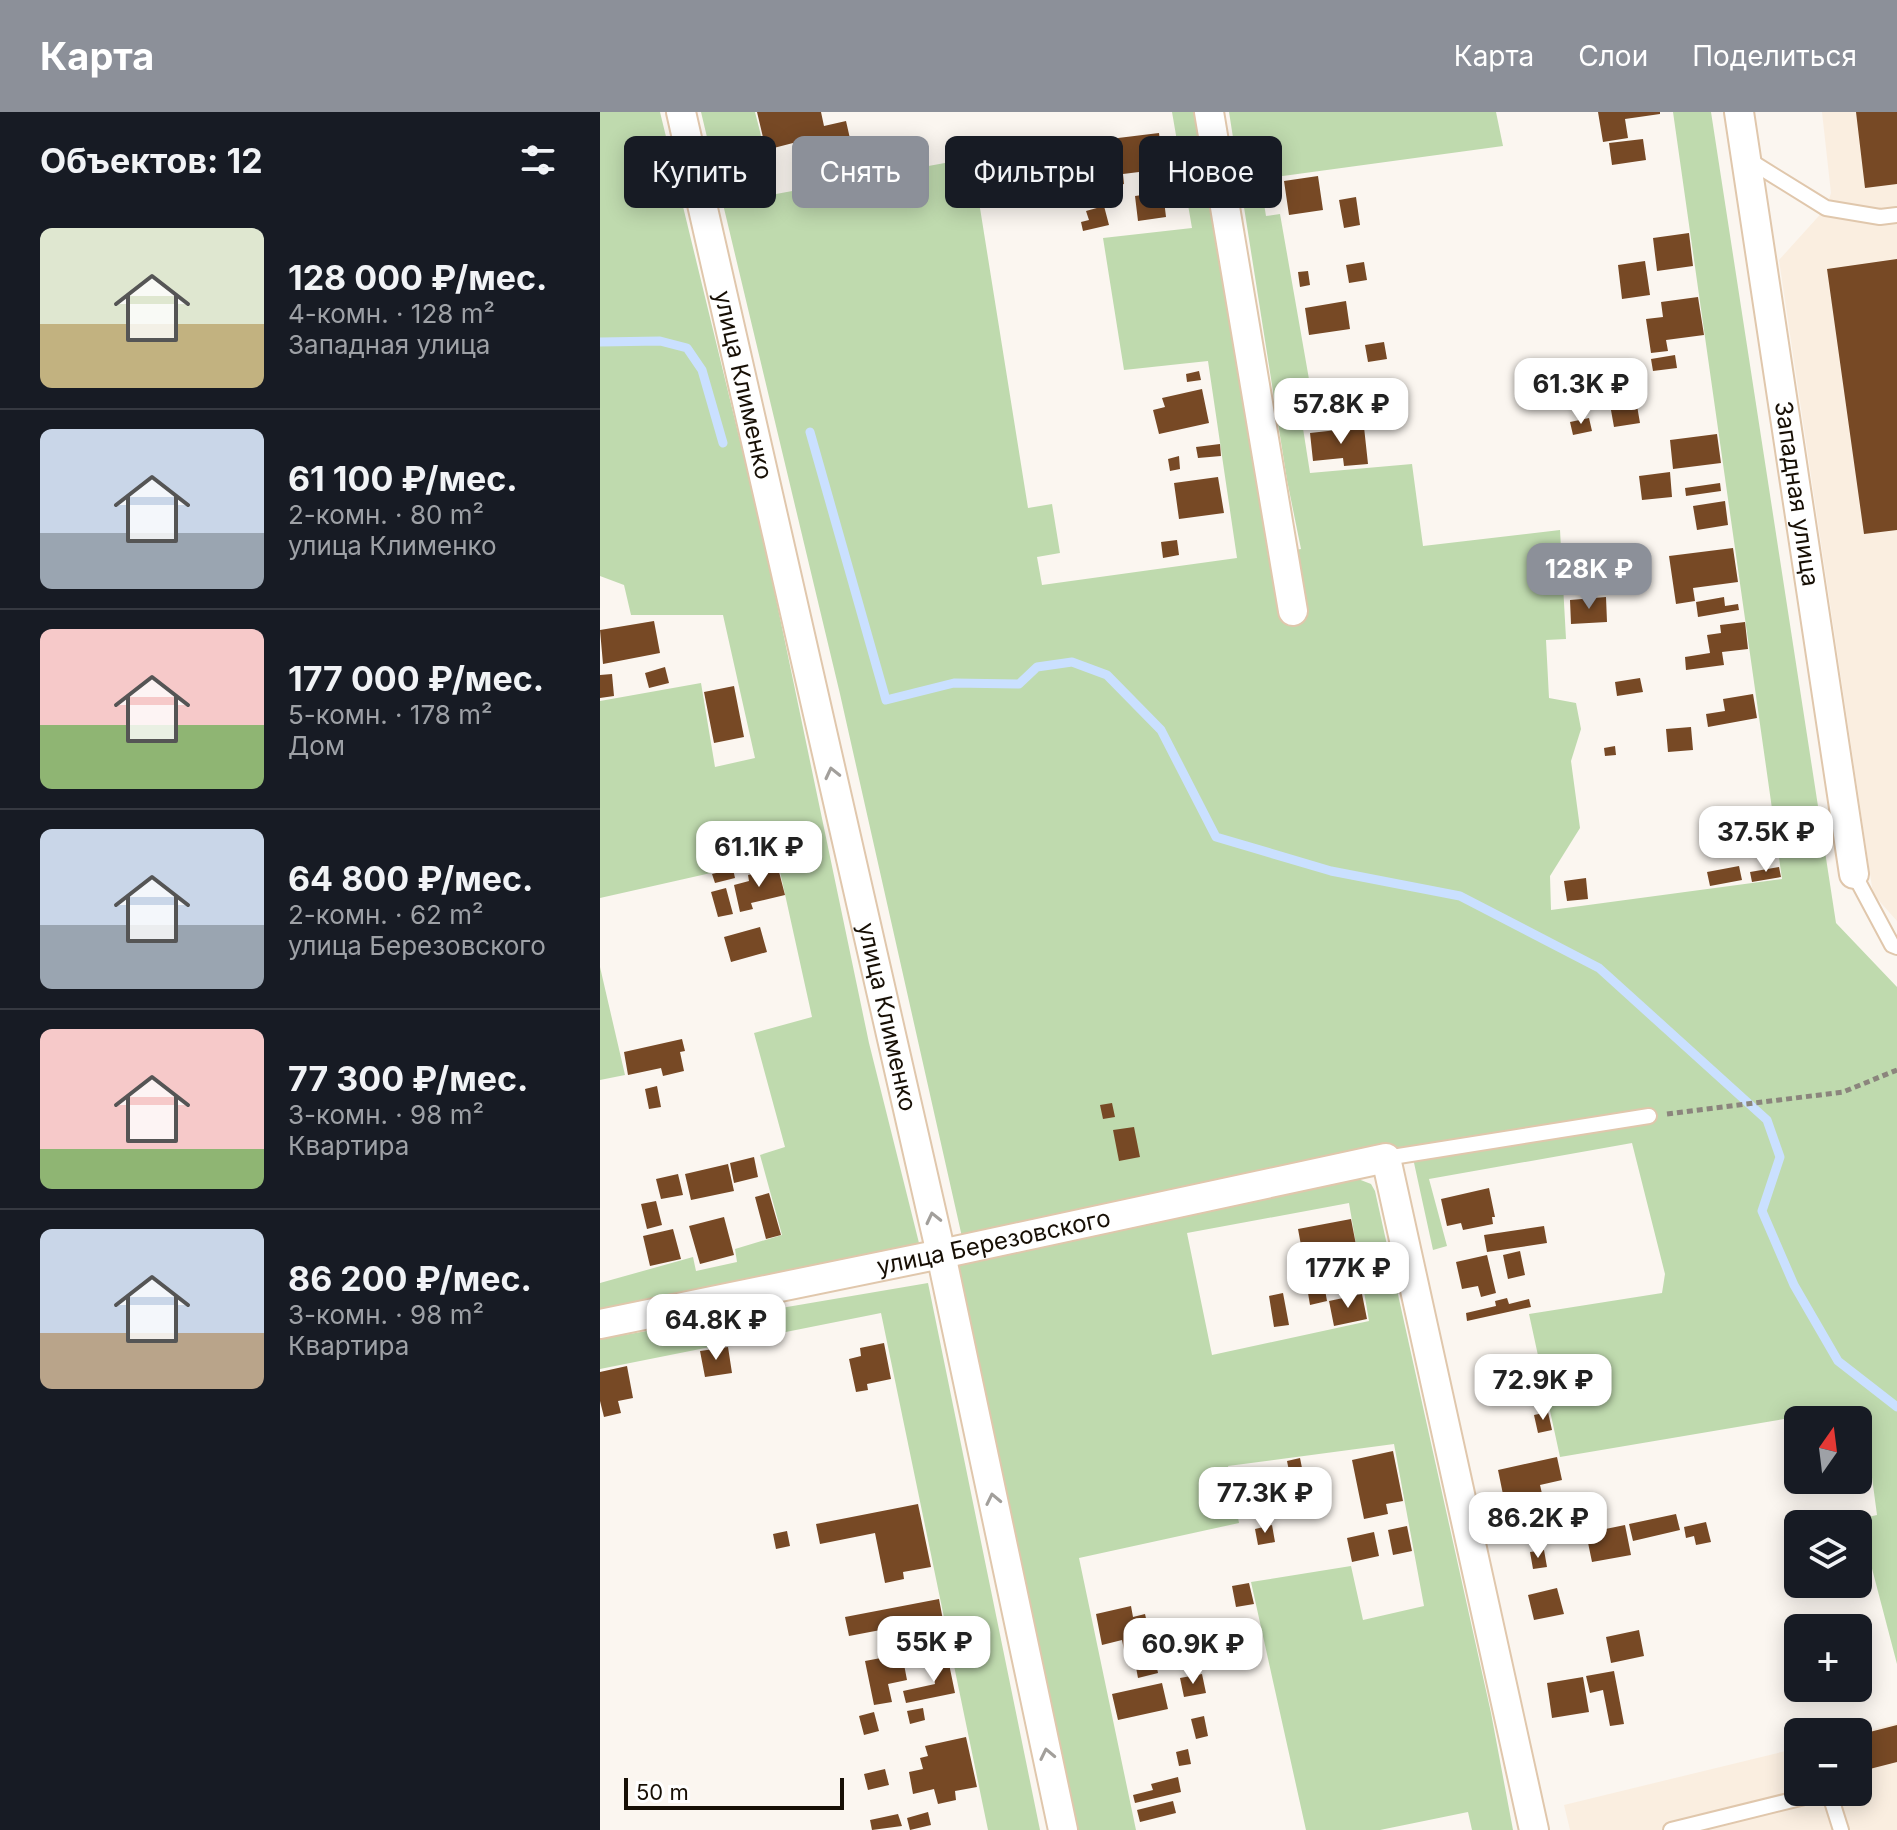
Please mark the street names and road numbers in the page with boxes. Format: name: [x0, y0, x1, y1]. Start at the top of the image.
street label: улица Клименко: [708, 288, 779, 482]
street label: Западная улица: [1769, 399, 1825, 588]
street label: улица Клименко: [852, 920, 923, 1114]
street label: улица Березовского: [874, 1203, 1113, 1281]

